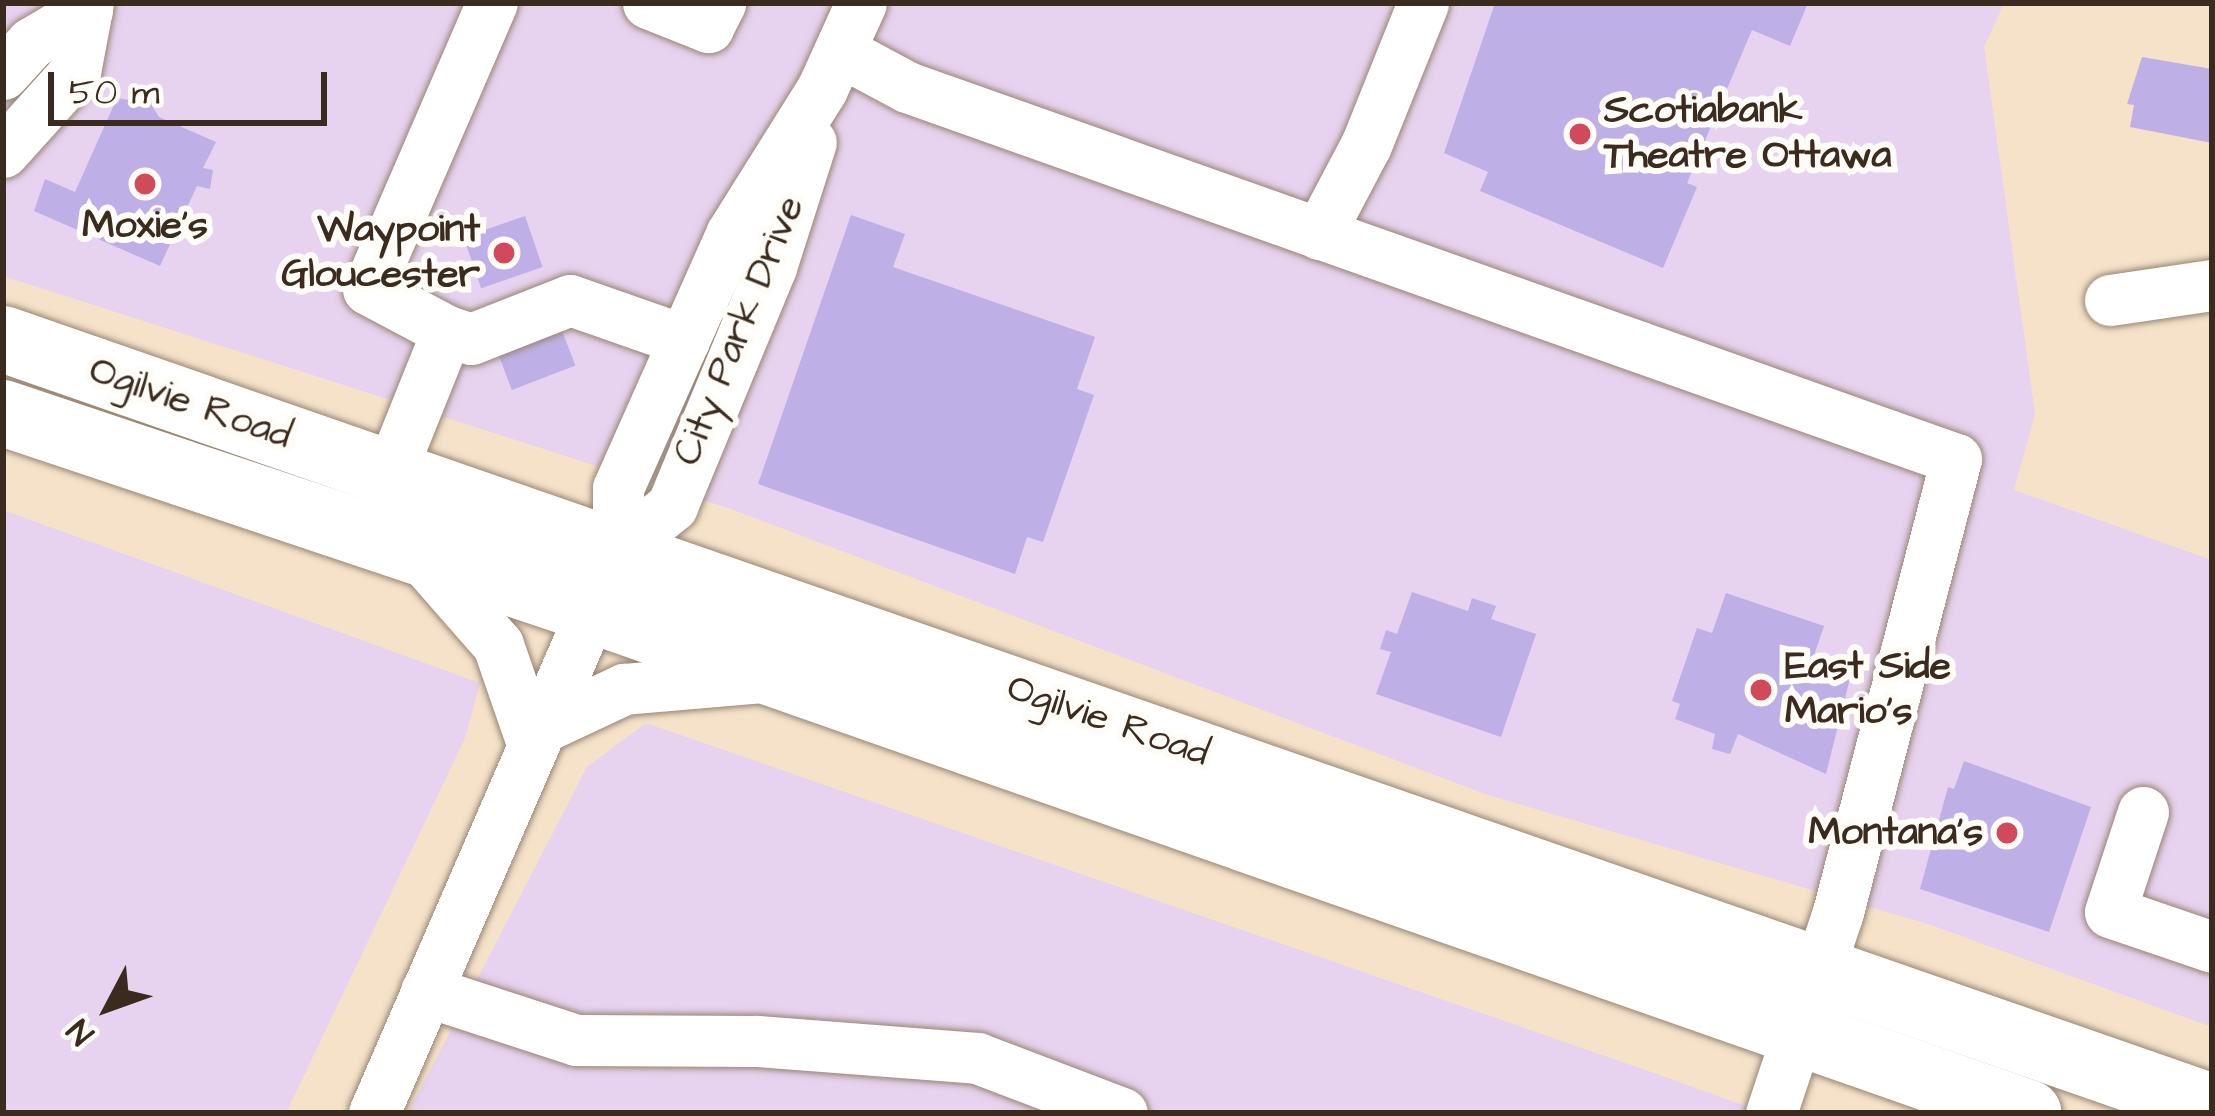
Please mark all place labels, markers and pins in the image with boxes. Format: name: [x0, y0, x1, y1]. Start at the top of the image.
place label: Scotiabank Theatre Ottawa: [1604, 89, 1891, 180]
marker: Scotiabank Theatre Ottawa: [1567, 121, 1593, 147]
marker: Moxie's: [132, 171, 158, 197]
place label: Moxie's: [82, 203, 208, 249]
place label: Waypoint Gloucester: [281, 208, 480, 299]
marker: Waypoint Gloucester: [491, 240, 517, 266]
place label: East Side Mario's: [1785, 645, 1951, 736]
marker: East Side Mario's: [1748, 677, 1774, 703]
place label: Montana's: [1808, 810, 1983, 856]
marker: Montana's: [1994, 820, 2020, 846]

